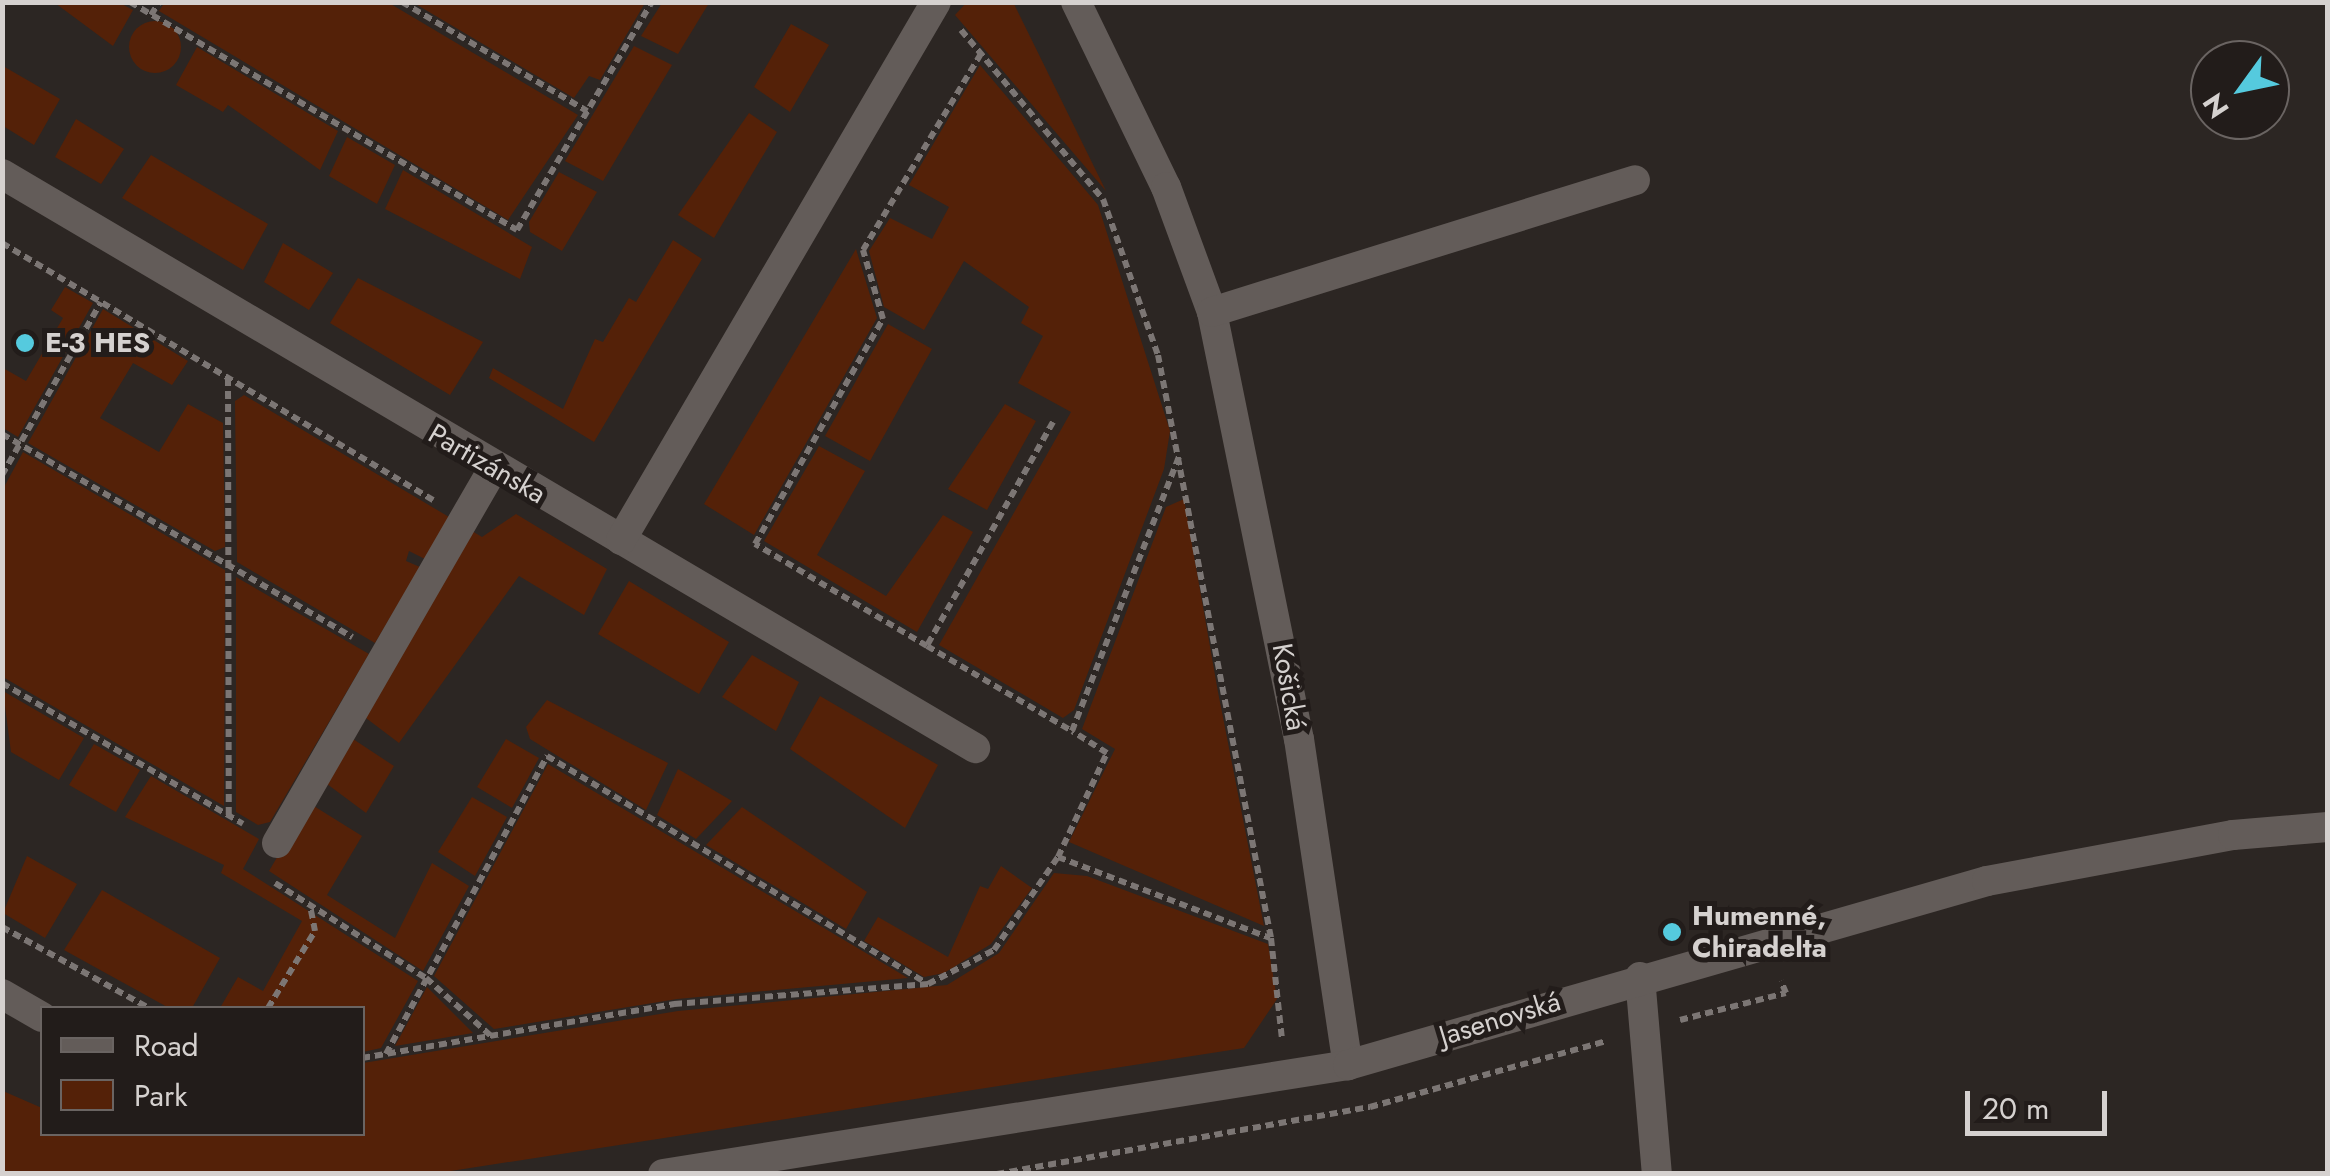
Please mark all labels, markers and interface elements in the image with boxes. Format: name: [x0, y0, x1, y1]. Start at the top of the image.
north arrow: [2190, 40, 2290, 140]
text: N: [2193, 85, 2239, 126]
place label: E-3 HES: [45, 326, 150, 360]
marker: E-3 HES: [14, 332, 36, 354]
street label: Partizánska: [422, 417, 552, 511]
street label: Košická: [1265, 641, 1313, 733]
place label: Humenné, Chiradelta: [1692, 899, 1827, 965]
marker: Humenné, Chiradelta: [1661, 921, 1683, 943]
street label: Jasenovská: [1435, 985, 1565, 1053]
legend: [40, 1006, 365, 1136]
text: Road: [134, 1024, 199, 1067]
scale bar: [1970, 1071, 2112, 1133]
text: Park: [134, 1074, 187, 1117]
text: 20 m: [1982, 1087, 2049, 1130]

